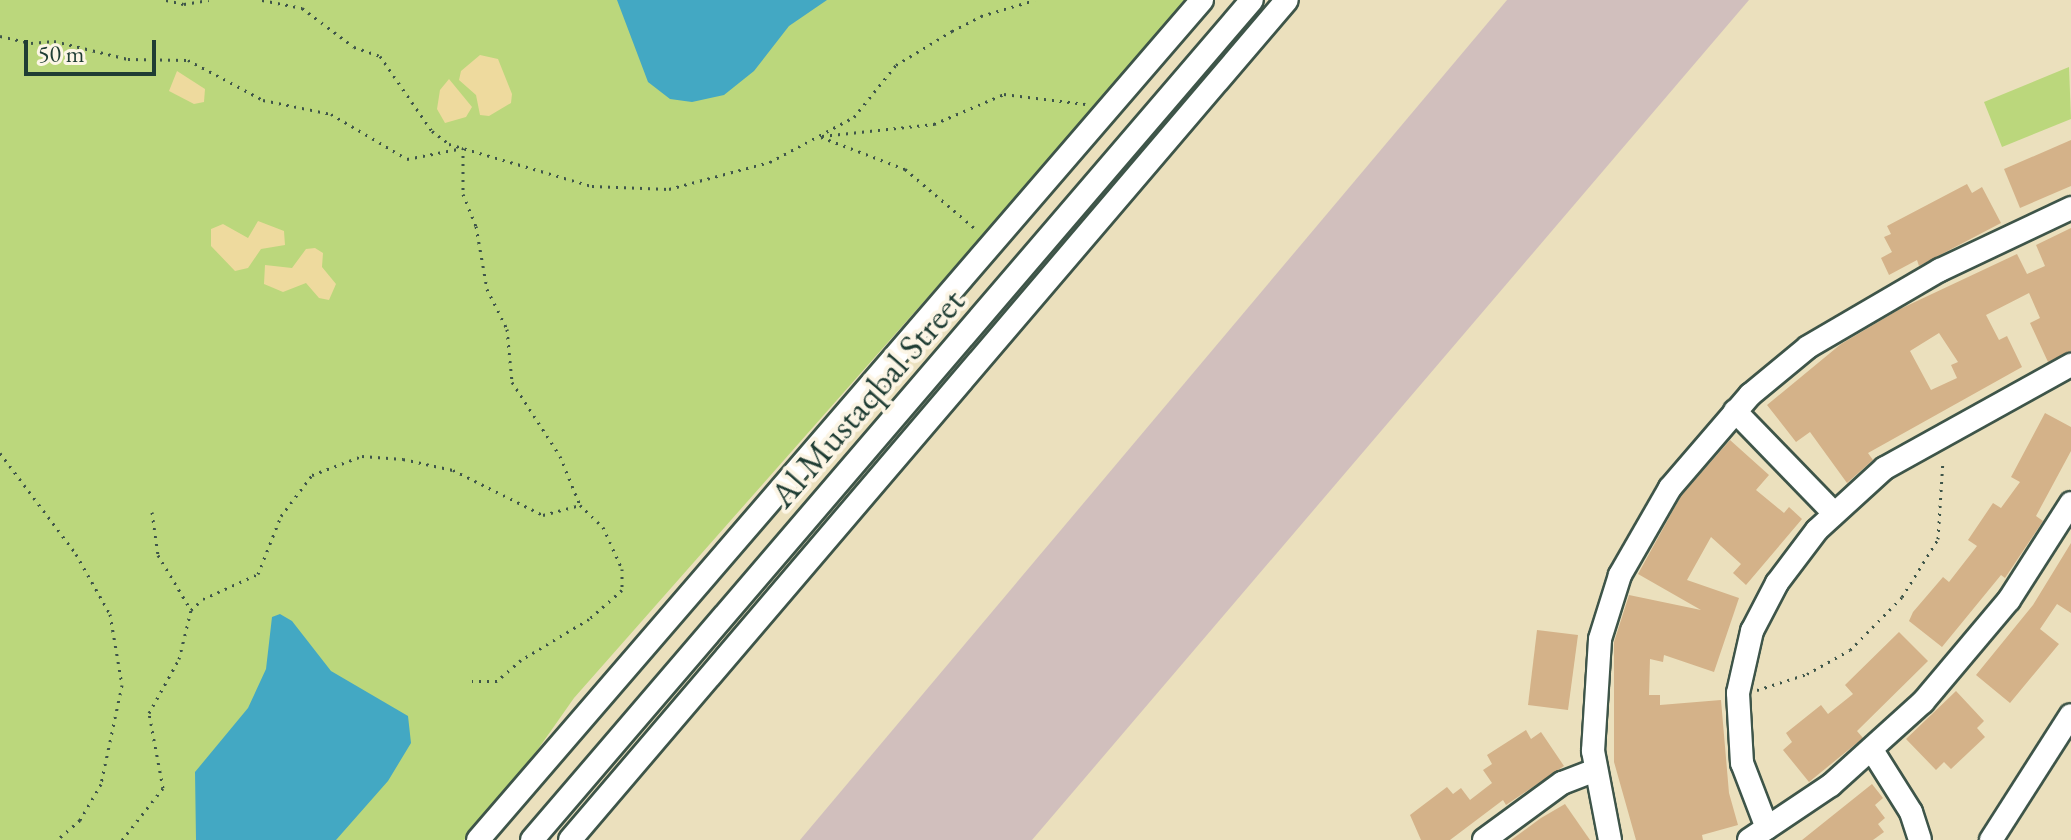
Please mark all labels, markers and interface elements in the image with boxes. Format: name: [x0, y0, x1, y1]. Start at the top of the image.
scale bar: [28, 24, 160, 74]
text: 50 m: [38, 38, 85, 69]
street label: Al Mustaqbal Street: [760, 280, 974, 516]

